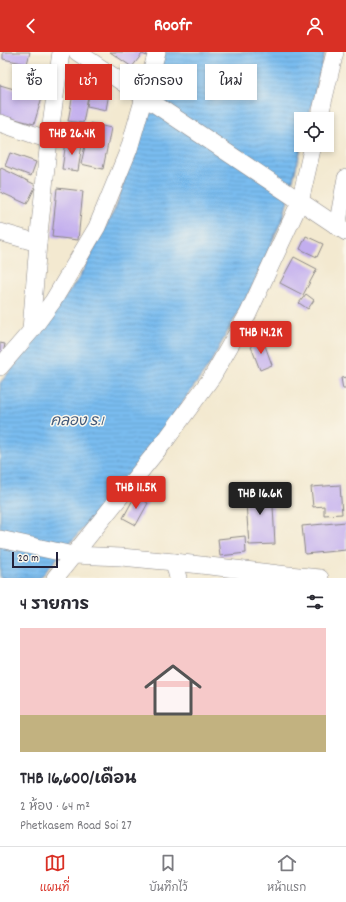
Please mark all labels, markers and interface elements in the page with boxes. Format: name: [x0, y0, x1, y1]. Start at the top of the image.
text: Roofr: [154, 14, 192, 39]
icon: back: [20, 15, 42, 37]
icon: person: [304, 15, 326, 37]
chip: ซื้อ: [12, 64, 57, 100]
chip: เช่า: [65, 64, 112, 100]
chip: ตัวกรอง: [120, 64, 197, 100]
chip: ใหม่: [205, 64, 257, 100]
map controls: [294, 112, 334, 152]
button: locate: [294, 112, 334, 152]
pin: THB 26.4K: [26, 122, 118, 156]
text: THB 26.4K: [49, 125, 95, 144]
pin: THB 14.2K: [215, 321, 307, 355]
text: THB 14.2K: [239, 324, 283, 343]
water label: คลอง ร.1: [50, 411, 105, 433]
pin: THB 11.5K: [90, 476, 182, 510]
text: THB 11.5K: [116, 479, 156, 498]
pin: THB 16.6K: [214, 482, 306, 516]
text: THB 16.6K: [238, 485, 282, 504]
scale bar: [12, 550, 58, 569]
text: 20 m: [18, 551, 39, 567]
icon: filters: [304, 591, 326, 613]
text: 4 รายการ: [20, 594, 89, 618]
icon: home: [137, 654, 209, 726]
text: THB 16,600/เดือน: [20, 768, 137, 792]
text: 2 ห้อง · 64 m²: [20, 798, 90, 817]
text: Phetkasem Road Soi 27: [20, 817, 132, 836]
tab: แผนที่: [40, 852, 69, 897]
tab: บันทึกไว้: [149, 852, 188, 897]
tab: หน้าแรก: [267, 852, 306, 897]

